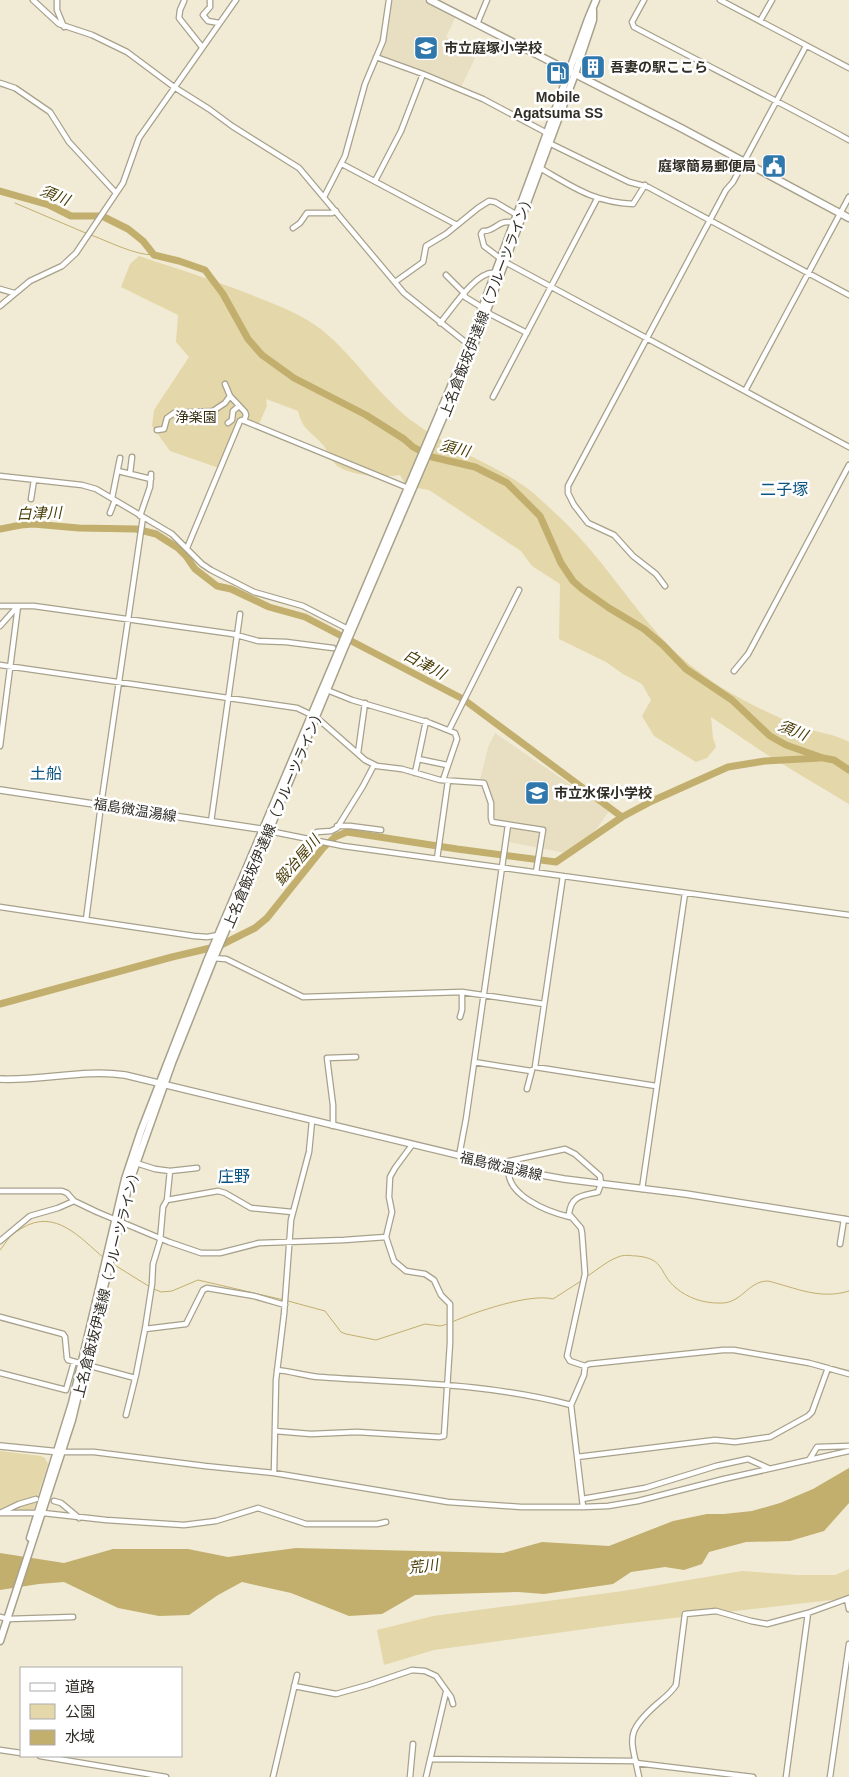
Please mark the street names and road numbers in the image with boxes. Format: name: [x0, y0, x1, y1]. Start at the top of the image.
street label: 上名倉飯坂伊達線（フルーツライン）: [437, 191, 537, 419]
street label: 上名倉飯坂伊達線（フルーツライン）: [220, 705, 328, 931]
street label: 福島微温湯線: [92, 796, 178, 824]
street label: 福島微温湯線: [458, 1149, 544, 1183]
street label: 上名倉飯坂伊達線（フルーツライン）: [70, 1165, 144, 1399]

